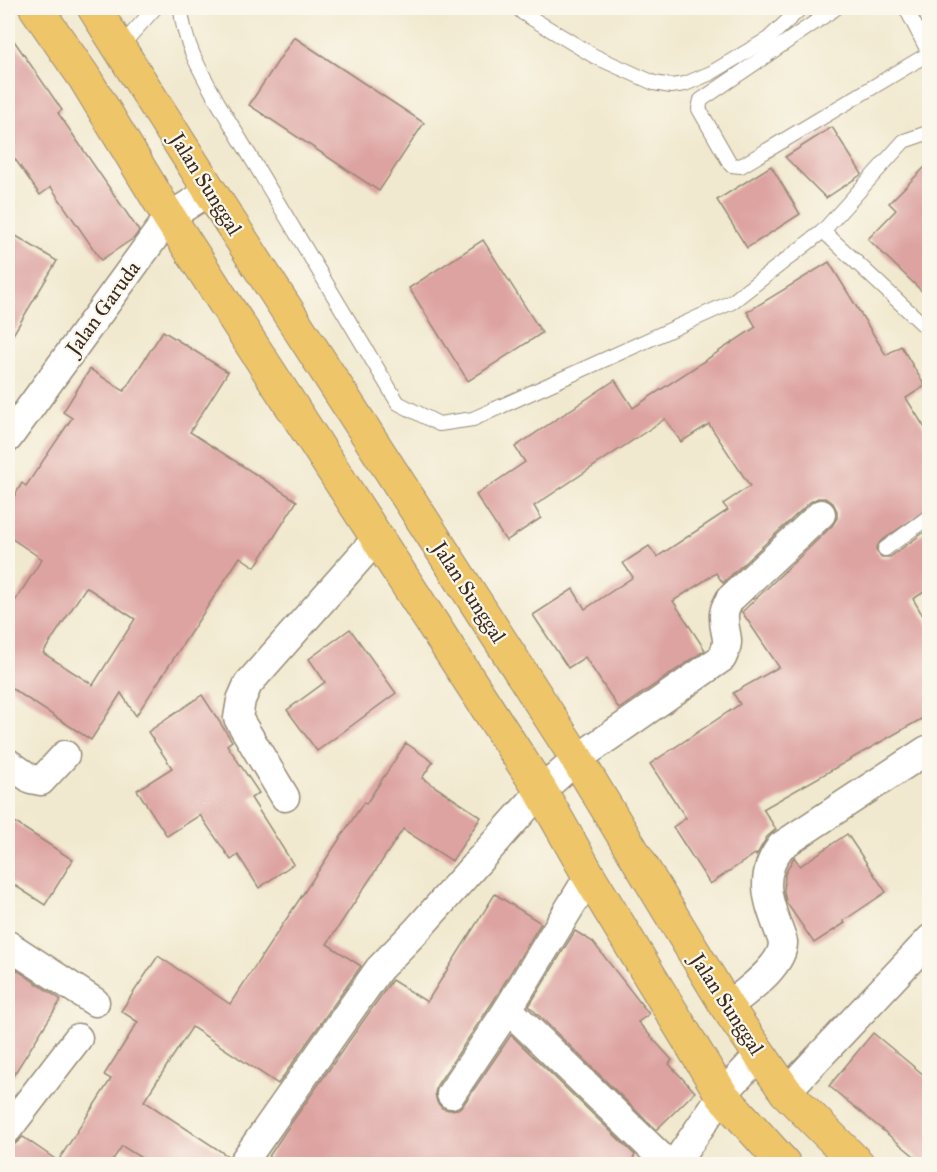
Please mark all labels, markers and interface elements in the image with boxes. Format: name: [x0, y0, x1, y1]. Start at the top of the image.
street label: Jalan Sunggal: [163, 126, 248, 240]
street label: Jalan Garuda: [59, 256, 146, 362]
street label: Jalan Sunggal: [425, 535, 512, 648]
street label: Jalan Sunggal: [683, 947, 770, 1060]

